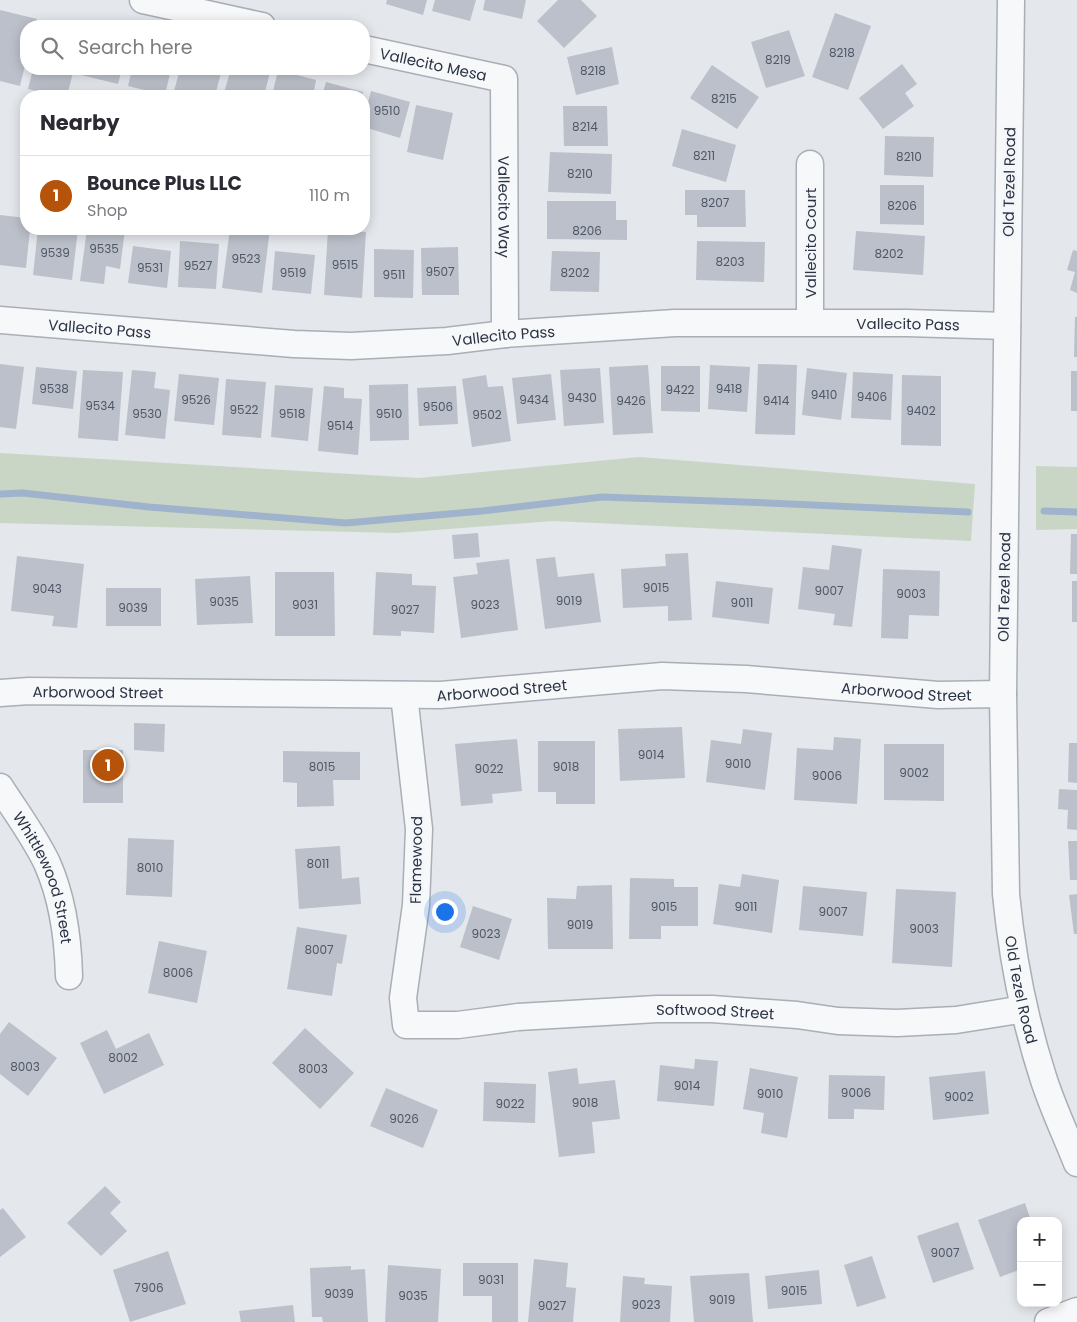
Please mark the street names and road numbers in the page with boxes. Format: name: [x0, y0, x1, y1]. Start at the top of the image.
street label: Vallecito Mesa: [378, 42, 489, 86]
street label: Old Tezel Road: [998, 127, 1020, 237]
street label: Vallecito Way: [494, 156, 515, 258]
street label: Vallecito Court: [800, 188, 821, 298]
street label: Vallecito Pass: [856, 312, 960, 335]
street label: Vallecito Pass: [47, 313, 152, 343]
street label: Vallecito Pass: [451, 320, 556, 351]
street label: Old Tezel Road: [993, 532, 1015, 642]
street label: Arborwood Street: [436, 674, 568, 706]
street label: Arborwood Street: [840, 676, 972, 706]
street label: Arborwood Street: [32, 681, 163, 703]
street label: Whittlewood Street: [8, 807, 78, 945]
street label: Flamewood: [405, 816, 427, 904]
street label: Old Tezel Road: [1001, 934, 1043, 1046]
street label: Softwood Street: [656, 999, 775, 1024]

